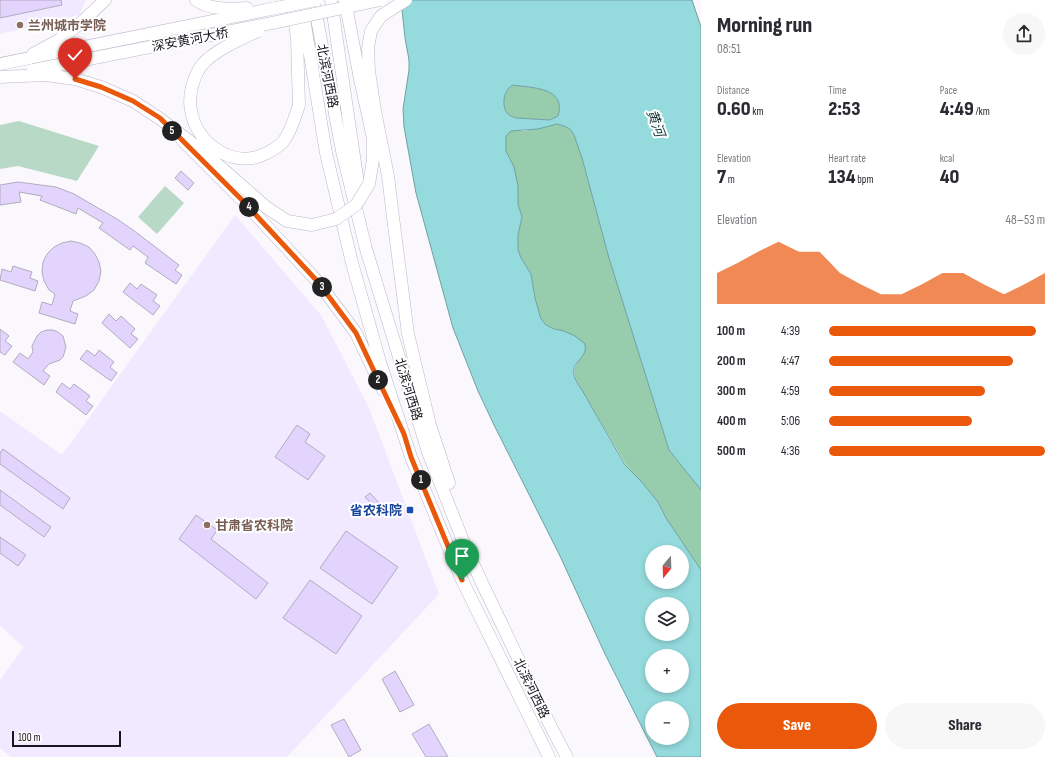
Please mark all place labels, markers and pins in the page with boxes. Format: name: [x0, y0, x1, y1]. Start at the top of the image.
place label: 兰州城市学院: [28, 18, 106, 34]
marker: 兰州城市学院: [15, 20, 25, 30]
pin: [58, 38, 92, 79]
pin: 5: [162, 121, 182, 141]
pin: 4: [239, 197, 259, 217]
pin: 3: [312, 277, 332, 297]
pin: 2: [368, 370, 388, 390]
pin: 1: [411, 470, 431, 490]
place label: 省农科院: [350, 503, 402, 519]
marker: 省农科院: [405, 505, 415, 515]
place label: 甘肃省农科院: [215, 518, 293, 534]
marker: 甘肃省农科院: [202, 520, 212, 530]
pin: [445, 539, 479, 580]

